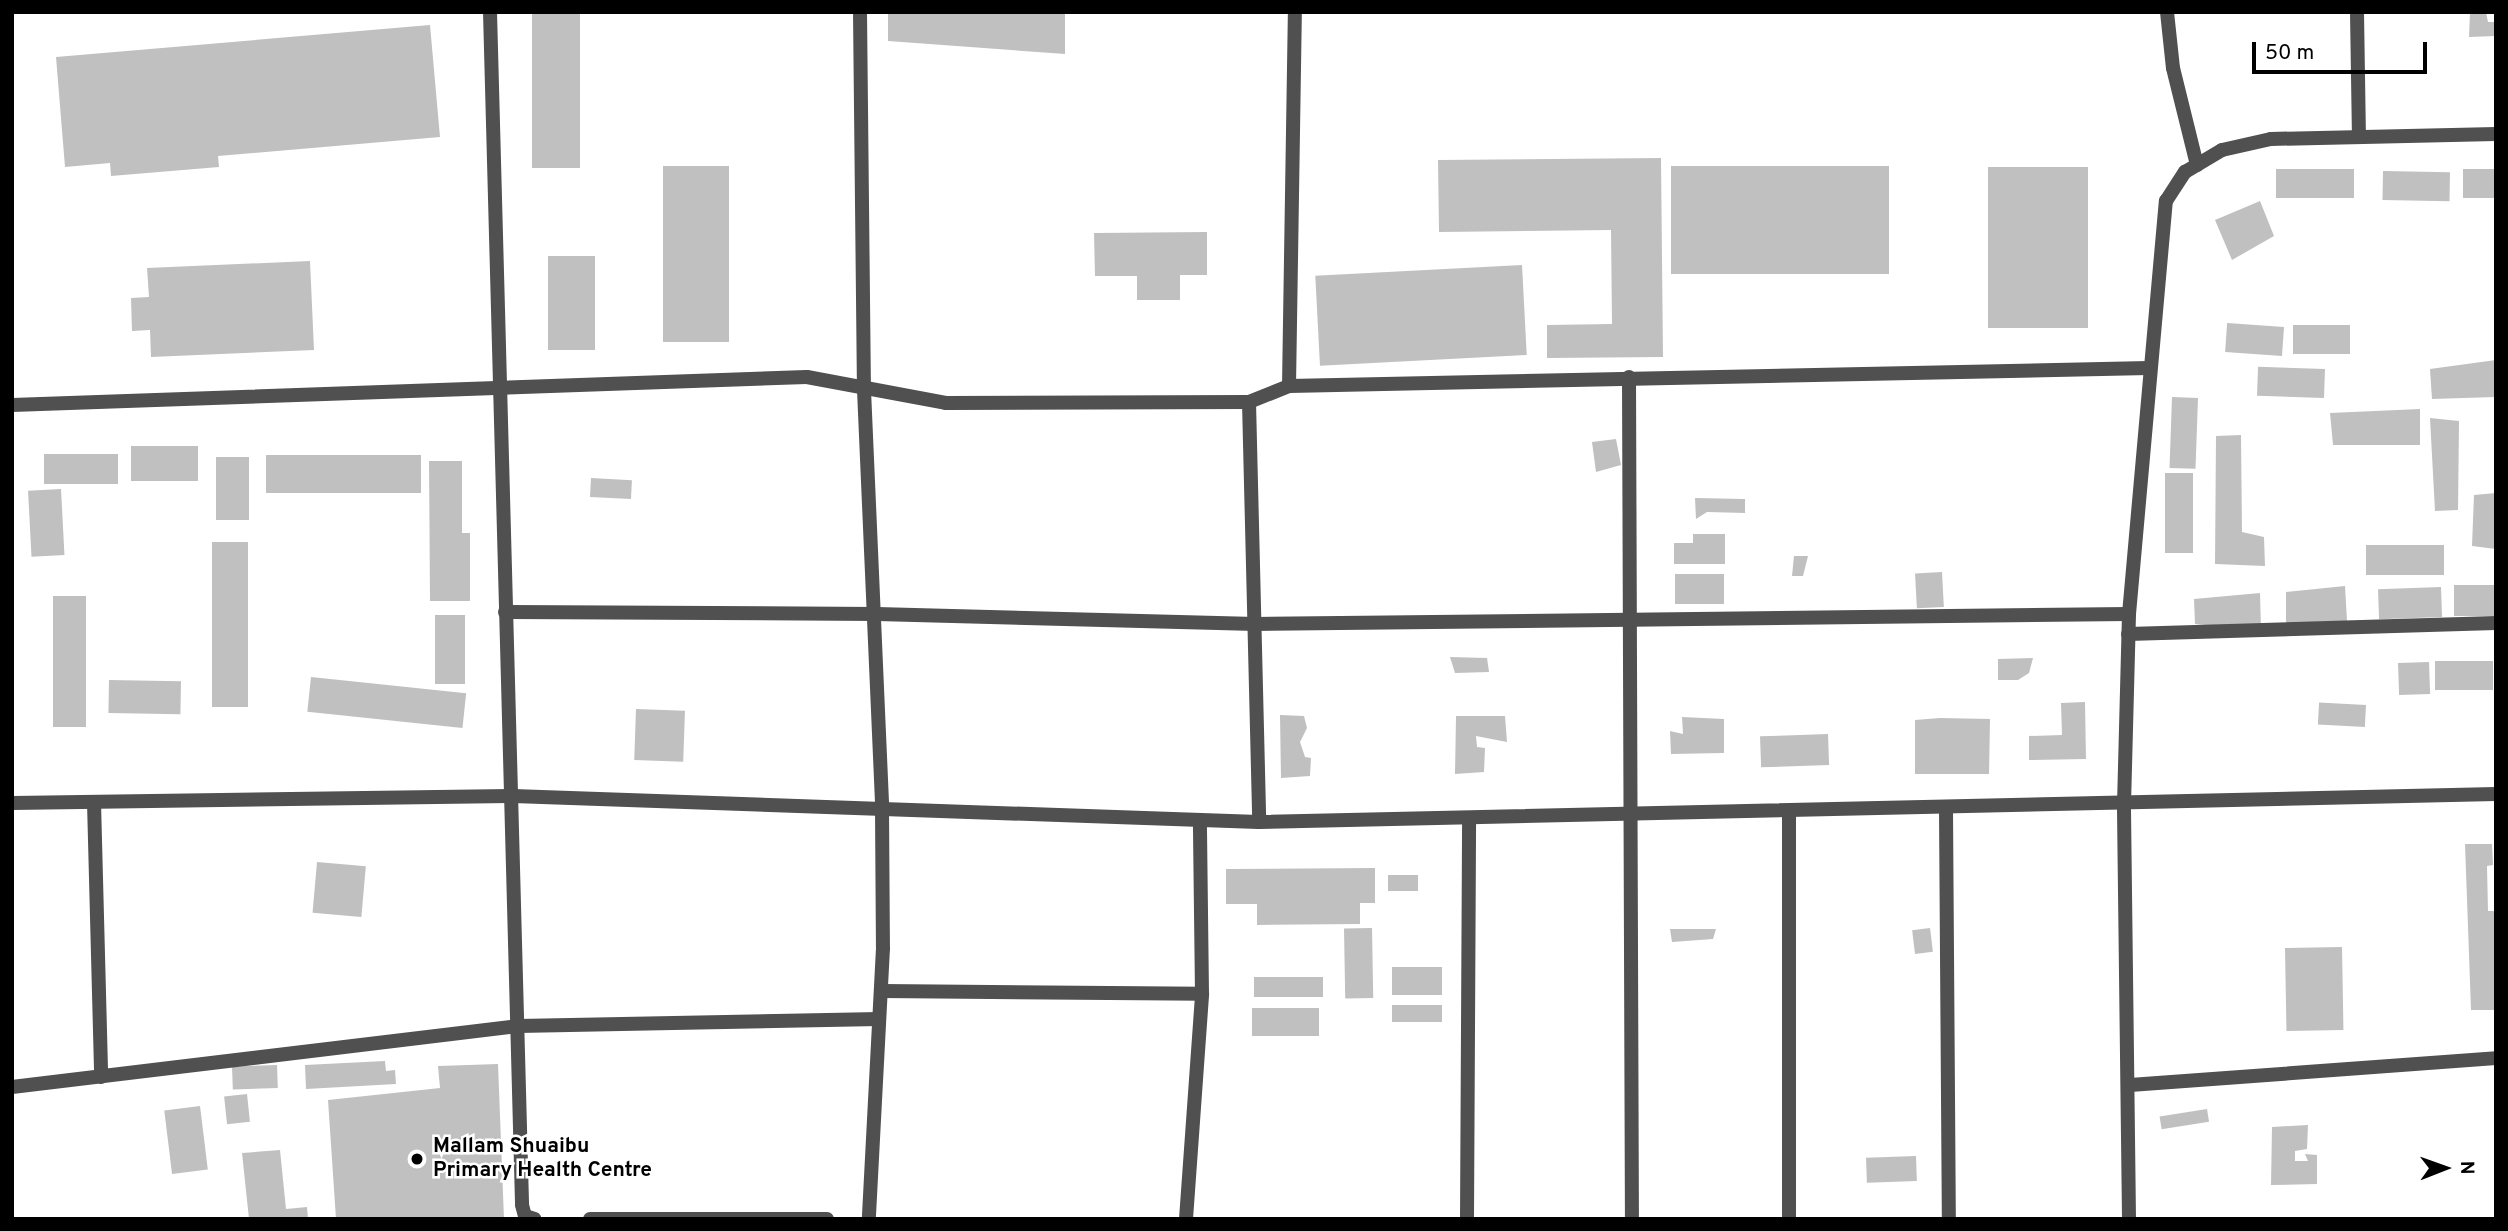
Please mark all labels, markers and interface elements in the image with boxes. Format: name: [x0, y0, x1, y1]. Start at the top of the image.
scale bar: [2256, 28, 2431, 72]
text: 50 m: [2265, 40, 2314, 67]
north arrow: [2410, 1133, 2480, 1203]
place label: Mallam Shuaibu Primary Health Centre: [433, 1134, 652, 1184]
marker: Mallam Shuaibu Primary Health Centre: [407, 1149, 427, 1169]
text: N: [2454, 1161, 2478, 1175]

